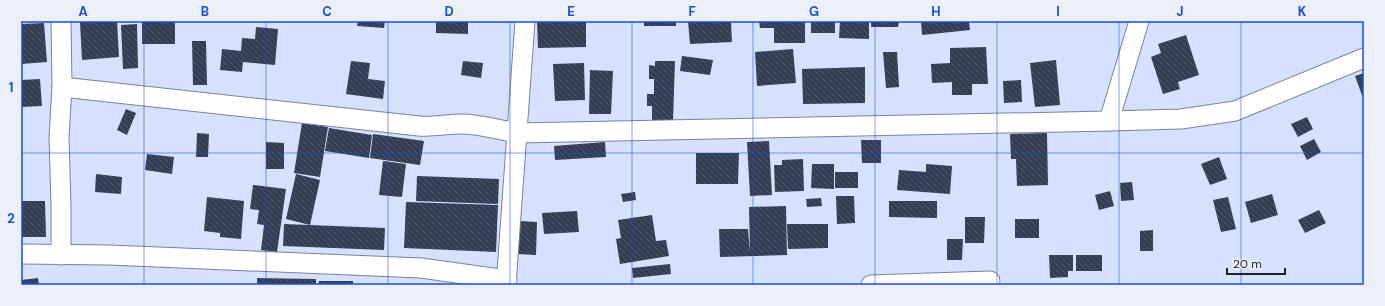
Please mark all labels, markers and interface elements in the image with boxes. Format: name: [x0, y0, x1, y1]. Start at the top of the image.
text: A: [78, 3, 88, 20]
text: B: [201, 3, 209, 20]
text: C: [322, 3, 332, 20]
text: D: [444, 3, 454, 20]
text: E: [567, 3, 575, 20]
text: F: [688, 3, 696, 20]
text: G: [809, 3, 819, 20]
text: H: [931, 3, 941, 20]
text: I: [1056, 3, 1060, 20]
text: J: [1176, 3, 1184, 20]
text: K: [1298, 3, 1307, 20]
text: 1: [9, 79, 13, 96]
text: 2: [7, 210, 15, 227]
scale bar: [1227, 250, 1285, 276]
text: 20 m: [1233, 256, 1262, 272]

